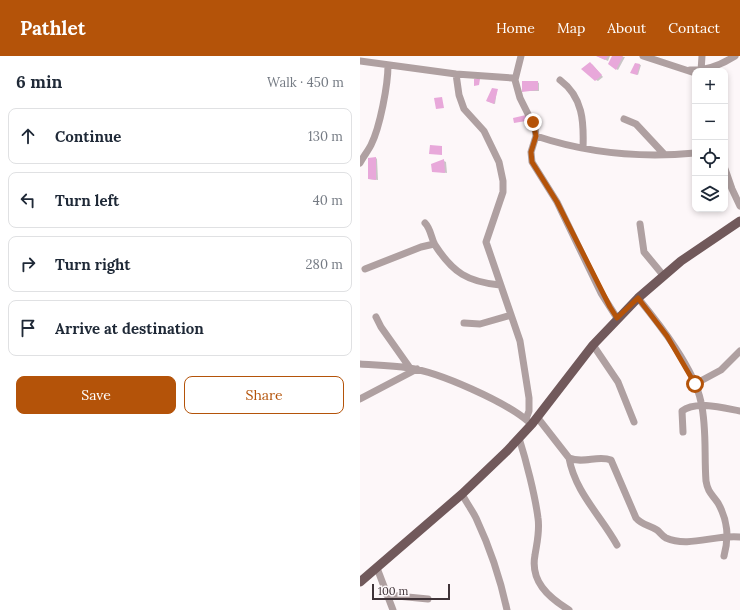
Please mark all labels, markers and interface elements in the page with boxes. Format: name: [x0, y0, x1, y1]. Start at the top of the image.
text: Pathlet: [20, 16, 85, 40]
text: Home: [496, 19, 535, 37]
text: Map: [557, 19, 585, 37]
text: About: [607, 19, 646, 37]
text: Contact: [668, 19, 720, 37]
map controls: [692, 68, 728, 212]
button: +: [692, 68, 728, 104]
text: 6 min: [16, 71, 62, 93]
text: Walk · 450 m: [267, 74, 344, 91]
button: −: [692, 104, 728, 140]
route end: [524, 113, 542, 131]
icon: ahead: [17, 125, 39, 147]
text: Continue: [55, 127, 121, 146]
text: 130 m: [308, 128, 343, 145]
button: locate: [692, 140, 728, 176]
button: layers: [692, 176, 728, 212]
icon: left: [17, 189, 39, 211]
text: Turn left: [55, 191, 119, 210]
text: 40 m: [313, 192, 343, 209]
icon: right: [17, 253, 39, 275]
text: Turn right: [55, 255, 131, 274]
text: 280 m: [306, 256, 343, 273]
icon: arrive: [17, 317, 39, 339]
text: Arrive at destination: [55, 319, 204, 338]
route start: [686, 375, 704, 393]
button: Save: [16, 376, 176, 414]
button: Share: [184, 376, 344, 414]
scale bar: [372, 582, 450, 601]
text: 100 m: [378, 584, 408, 598]

